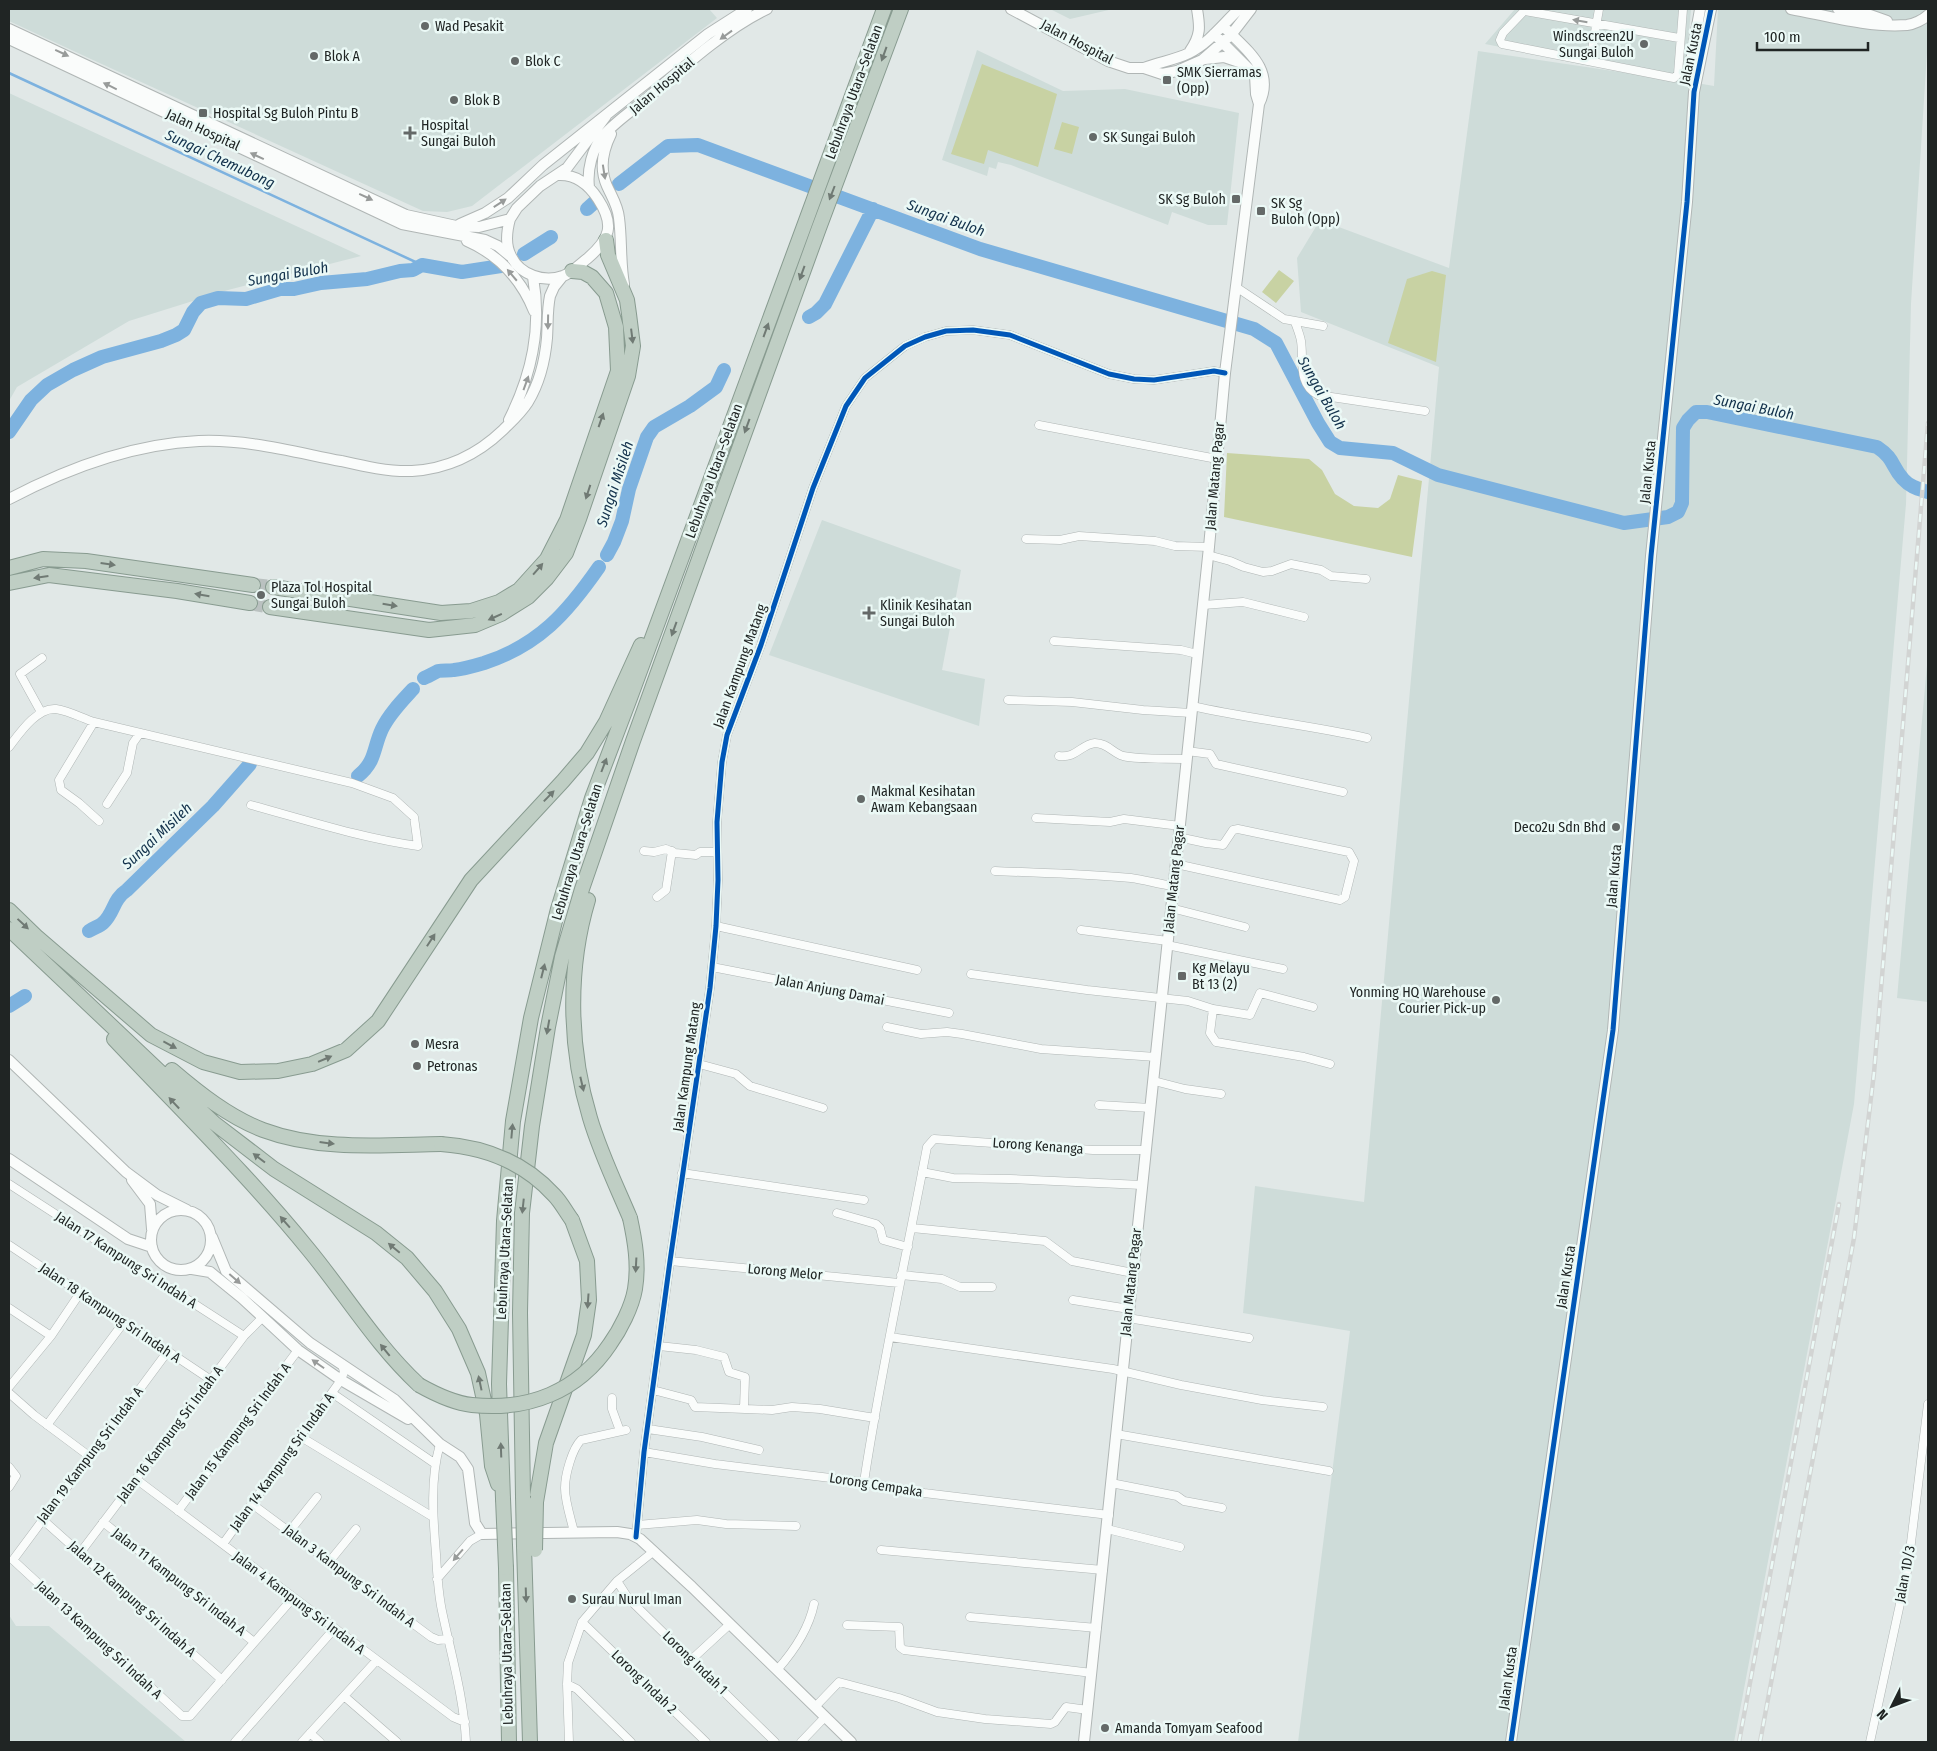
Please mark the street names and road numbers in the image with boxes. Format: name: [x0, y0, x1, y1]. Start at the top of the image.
street label: Jalan Hospital: [1038, 16, 1116, 68]
street label: Jalan Kusta: [1676, 21, 1706, 87]
street label: Lebuhraya Utara–Selatan: [822, 22, 886, 162]
street label: Jalan Hospital: [626, 54, 698, 118]
street label: Jalan Hospital: [163, 106, 243, 155]
street label: Lebuhraya Utara–Selatan: [682, 401, 746, 541]
street label: Jalan Matang Pagar: [1202, 421, 1228, 531]
street label: Jalan Kusta: [1636, 439, 1660, 505]
street label: Jalan Kampung Matang: [710, 601, 770, 730]
street label: Lebuhraya Utara–Selatan: [548, 782, 606, 922]
street label: Jalan Matang Pagar: [1160, 824, 1188, 934]
street label: Jalan Kusta: [1603, 843, 1625, 908]
street label: Jalan Anjung Damai: [774, 971, 886, 1009]
street label: Jalan Kampung Matang: [669, 1001, 705, 1133]
street label: Lorong Kenanga: [992, 1134, 1084, 1158]
street label: Lebuhraya Utara–Selatan: [493, 1178, 517, 1320]
street label: Jalan 17 Kampung Sri Indah A: [52, 1208, 200, 1312]
street label: Jalan Matang Pagar: [1117, 1227, 1145, 1337]
street label: Jalan Kusta: [1553, 1244, 1579, 1310]
street label: Jalan 18 Kampung Sri Indah A: [36, 1259, 184, 1367]
street label: Lorong Melor: [747, 1260, 823, 1284]
street label: Jalan 15 Kampung Sri Indah A: [181, 1359, 295, 1502]
street label: Jalan 16 Kampung Sri Indah A: [113, 1362, 227, 1506]
street label: Jalan 19 Kampung Sri Indah A: [33, 1383, 147, 1527]
street label: Jalan 14 Kampung Sri Indah A: [226, 1389, 338, 1534]
street label: Lorong Cempaka: [828, 1469, 924, 1501]
street label: Jalan 3 Kampung Sri Indah A: [280, 1521, 419, 1631]
street label: Jalan 11 Kampung Sri Indah A: [109, 1525, 250, 1640]
street label: Jalan 12 Kampung Sri Indah A: [65, 1537, 200, 1661]
street label: Jalan 1D/3: [1891, 1544, 1919, 1604]
street label: Jalan 4 Kampung Sri Indah A: [230, 1548, 369, 1659]
street label: Jalan 13 Kampung Sri Indah A: [33, 1577, 166, 1703]
street label: Lebuhraya Utara–Selatan: [497, 1583, 517, 1725]
street label: Lorong Indah 1: [659, 1628, 731, 1698]
street label: Jalan Kusta: [1495, 1645, 1521, 1711]
street label: Lorong Indah 2: [608, 1646, 680, 1718]

